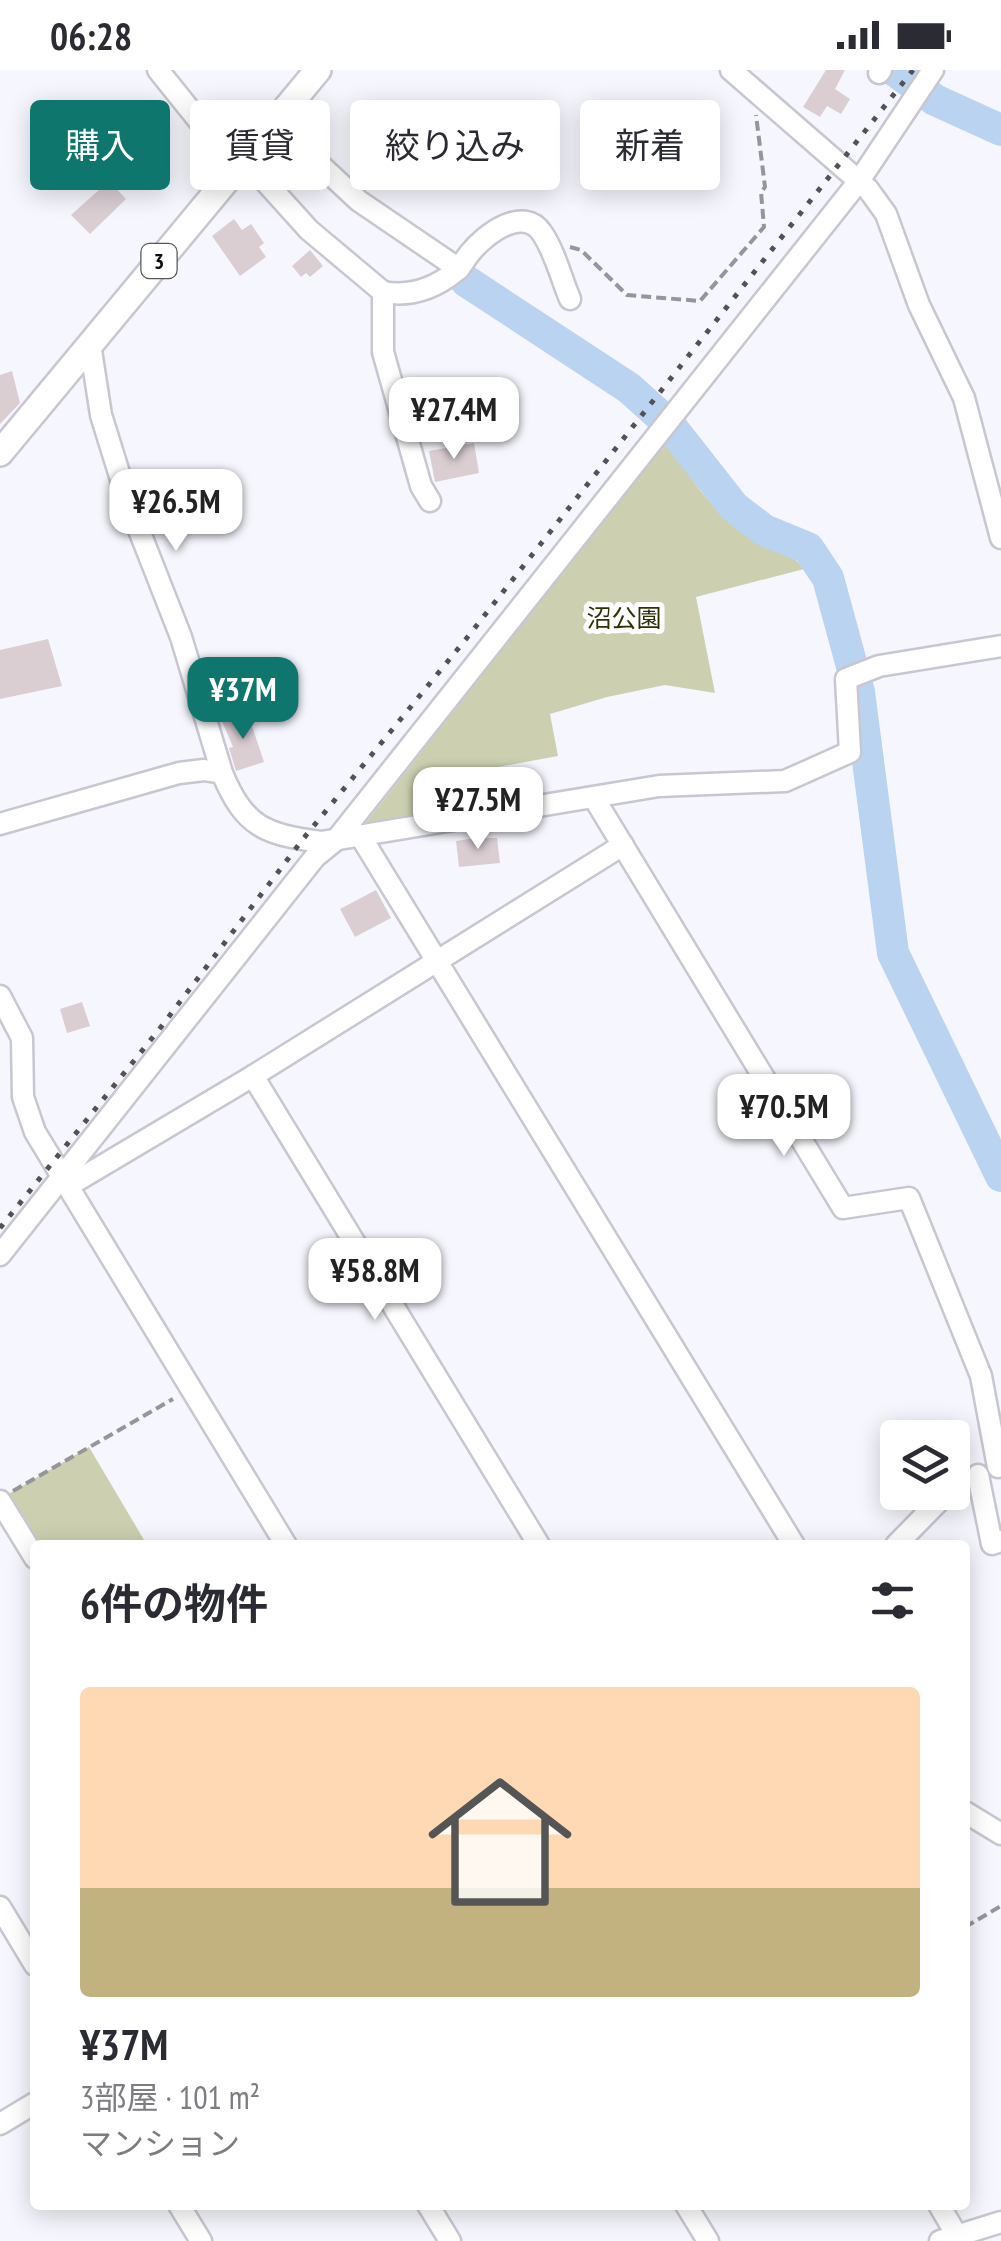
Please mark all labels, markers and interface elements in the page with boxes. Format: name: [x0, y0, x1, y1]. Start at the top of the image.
text: 06:28: [50, 11, 132, 60]
chip: 購入: [30, 100, 170, 190]
chip: 賃貸: [190, 100, 330, 190]
chip: 絞り込み: [350, 100, 560, 190]
chip: 新着: [580, 100, 720, 190]
road number: 3: [142, 244, 176, 278]
pin: ¥27.4M: [373, 377, 535, 462]
text: ¥27.4M: [411, 388, 497, 430]
pin: ¥26.5M: [95, 469, 257, 554]
text: ¥26.5M: [131, 480, 221, 522]
park label: 沼公園: [586, 602, 662, 634]
pin: ¥37M: [184, 657, 302, 742]
text: ¥37M: [209, 668, 277, 710]
pin: ¥27.5M: [397, 767, 559, 852]
text: ¥27.5M: [435, 778, 521, 820]
pin: ¥70.5M: [703, 1074, 865, 1159]
text: ¥70.5M: [739, 1085, 829, 1127]
pin: ¥58.8M: [294, 1238, 456, 1323]
text: ¥58.8M: [330, 1249, 420, 1291]
map controls: [880, 1420, 970, 1510]
button: layers: [880, 1420, 970, 1510]
icon: filters: [865, 1573, 920, 1628]
text: 6件の物件: [80, 1576, 268, 1631]
icon: home: [410, 1752, 590, 1932]
text: ¥37M: [80, 2017, 168, 2072]
text: 3部屋 · 101 m²: [80, 2076, 260, 2118]
text: マンション: [80, 2122, 240, 2164]

